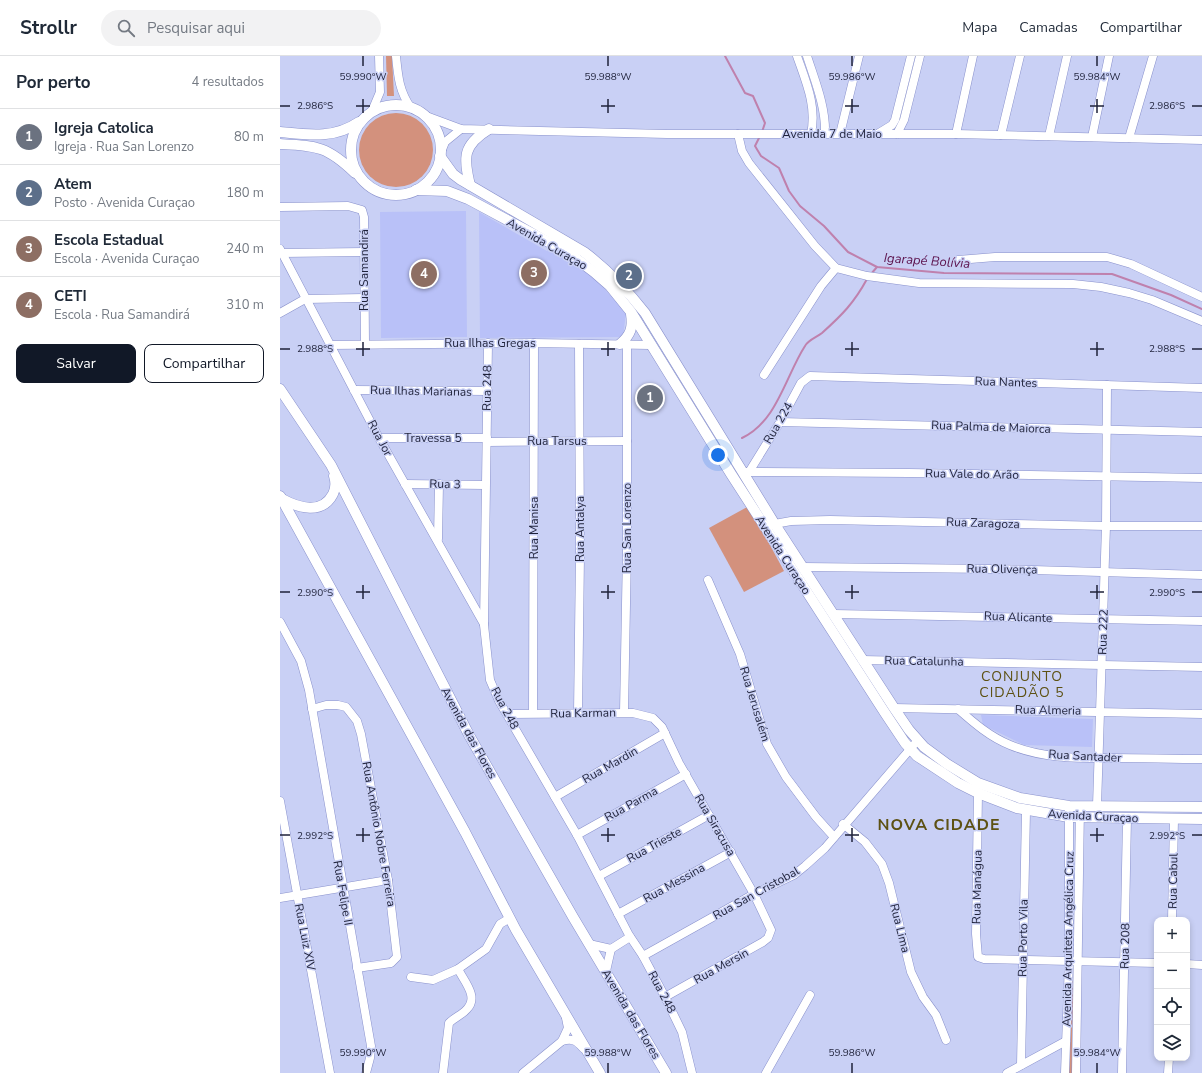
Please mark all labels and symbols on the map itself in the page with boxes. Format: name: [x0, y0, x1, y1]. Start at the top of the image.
text: 59.990°W: [339, 70, 387, 84]
text: 59.988°W: [584, 70, 632, 84]
text: 59.986°W: [828, 70, 876, 84]
text: 59.984°W: [1073, 70, 1121, 84]
text: 2.986°S: [297, 99, 333, 113]
text: 2.986°S: [1149, 99, 1185, 113]
street label: Avenida 7 de Maio: [782, 126, 882, 142]
street label: Avenida Curaçao: [504, 214, 591, 274]
street label: Rua Samandirá: [356, 229, 372, 311]
water label: Igarapé Bolívia: [883, 249, 971, 273]
pin: 3: [521, 258, 547, 288]
pin: 4: [411, 259, 437, 289]
pin: 2: [616, 261, 642, 291]
street label: Rua Ilhas Gregas: [444, 335, 536, 351]
text: 2.988°S: [297, 342, 333, 356]
text: 2.988°S: [1149, 342, 1185, 356]
street label: Rua 248: [479, 365, 495, 411]
street label: Rua Nantes: [974, 373, 1038, 391]
street label: Rua Ilhas Marianas: [370, 382, 472, 400]
pin: 1: [637, 383, 663, 413]
street label: Rua 224: [760, 399, 796, 447]
street label: Rua Jor: [364, 417, 397, 460]
street label: Rua Palma de Maiorca: [931, 417, 1051, 437]
street label: Travessa 5: [404, 430, 462, 446]
street label: Rua Tarsus: [527, 433, 587, 449]
your location: [708, 445, 728, 465]
street label: Rua Vale do Arão: [925, 465, 1019, 483]
street label: Rua 3: [429, 476, 461, 492]
street label: Rua San Lorenzo: [619, 482, 635, 573]
street label: Rua Antalya: [572, 496, 588, 562]
street label: Rua Manisa: [526, 497, 542, 559]
street label: Avenida Curaçao: [752, 513, 815, 598]
street label: Rua Zaragoza: [946, 514, 1020, 532]
street label: Rua Olivença: [966, 560, 1038, 578]
text: 2.990°S: [297, 586, 333, 600]
text: 2.990°S: [1149, 586, 1185, 600]
street label: Rua Alicante: [983, 608, 1053, 626]
street label: Rua 222: [1094, 609, 1112, 655]
street label: Rua Catalunha: [884, 652, 964, 670]
street label: Rua Jerusalém: [736, 664, 774, 744]
district label: CONJUNTO CIDADÃO 5: [979, 667, 1065, 702]
street label: Avenida das Flores: [437, 684, 501, 782]
street label: Rua 248: [487, 684, 523, 732]
street label: Rua Almeria: [1015, 701, 1081, 719]
street label: Rua Karman: [550, 704, 616, 722]
street label: Rua Mardin: [579, 743, 641, 787]
street label: Rua Santader: [1048, 746, 1123, 766]
street label: Rua Antônio Nobre Ferreira: [358, 760, 400, 908]
street label: Rua Parma: [601, 783, 661, 825]
street label: Rua Siracusa: [691, 791, 739, 859]
street label: Avenida Curaçao: [1047, 806, 1139, 826]
district label: NOVA CIDADE: [878, 814, 1000, 836]
street label: Rua Trieste: [624, 823, 684, 867]
text: 2.992°S: [297, 829, 333, 843]
text: 2.992°S: [1149, 829, 1185, 843]
street label: Rua Manágua: [968, 850, 986, 924]
street label: Avenida Arquiteta Angélica Cruz: [1058, 851, 1078, 1027]
street label: Rua Cabul: [1165, 853, 1181, 909]
street label: Rua Felipe II: [329, 859, 357, 927]
street label: Rua Messina: [640, 859, 708, 907]
street label: Rua San Cristobal: [710, 862, 802, 923]
street label: Rua Porto Vila: [1014, 899, 1032, 977]
street label: Rua Luiz XIV: [291, 902, 319, 973]
street label: Rua Lima: [886, 902, 914, 954]
street label: Rua 208: [1117, 923, 1133, 969]
street label: Rua Mersin: [691, 944, 751, 988]
street label: Avenida das Flores: [598, 966, 664, 1062]
street label: Rua 248: [644, 968, 680, 1016]
text: 59.990°W: [339, 1046, 387, 1060]
text: 59.988°W: [584, 1046, 632, 1060]
text: 59.986°W: [828, 1046, 876, 1060]
text: 59.984°W: [1073, 1046, 1121, 1060]

